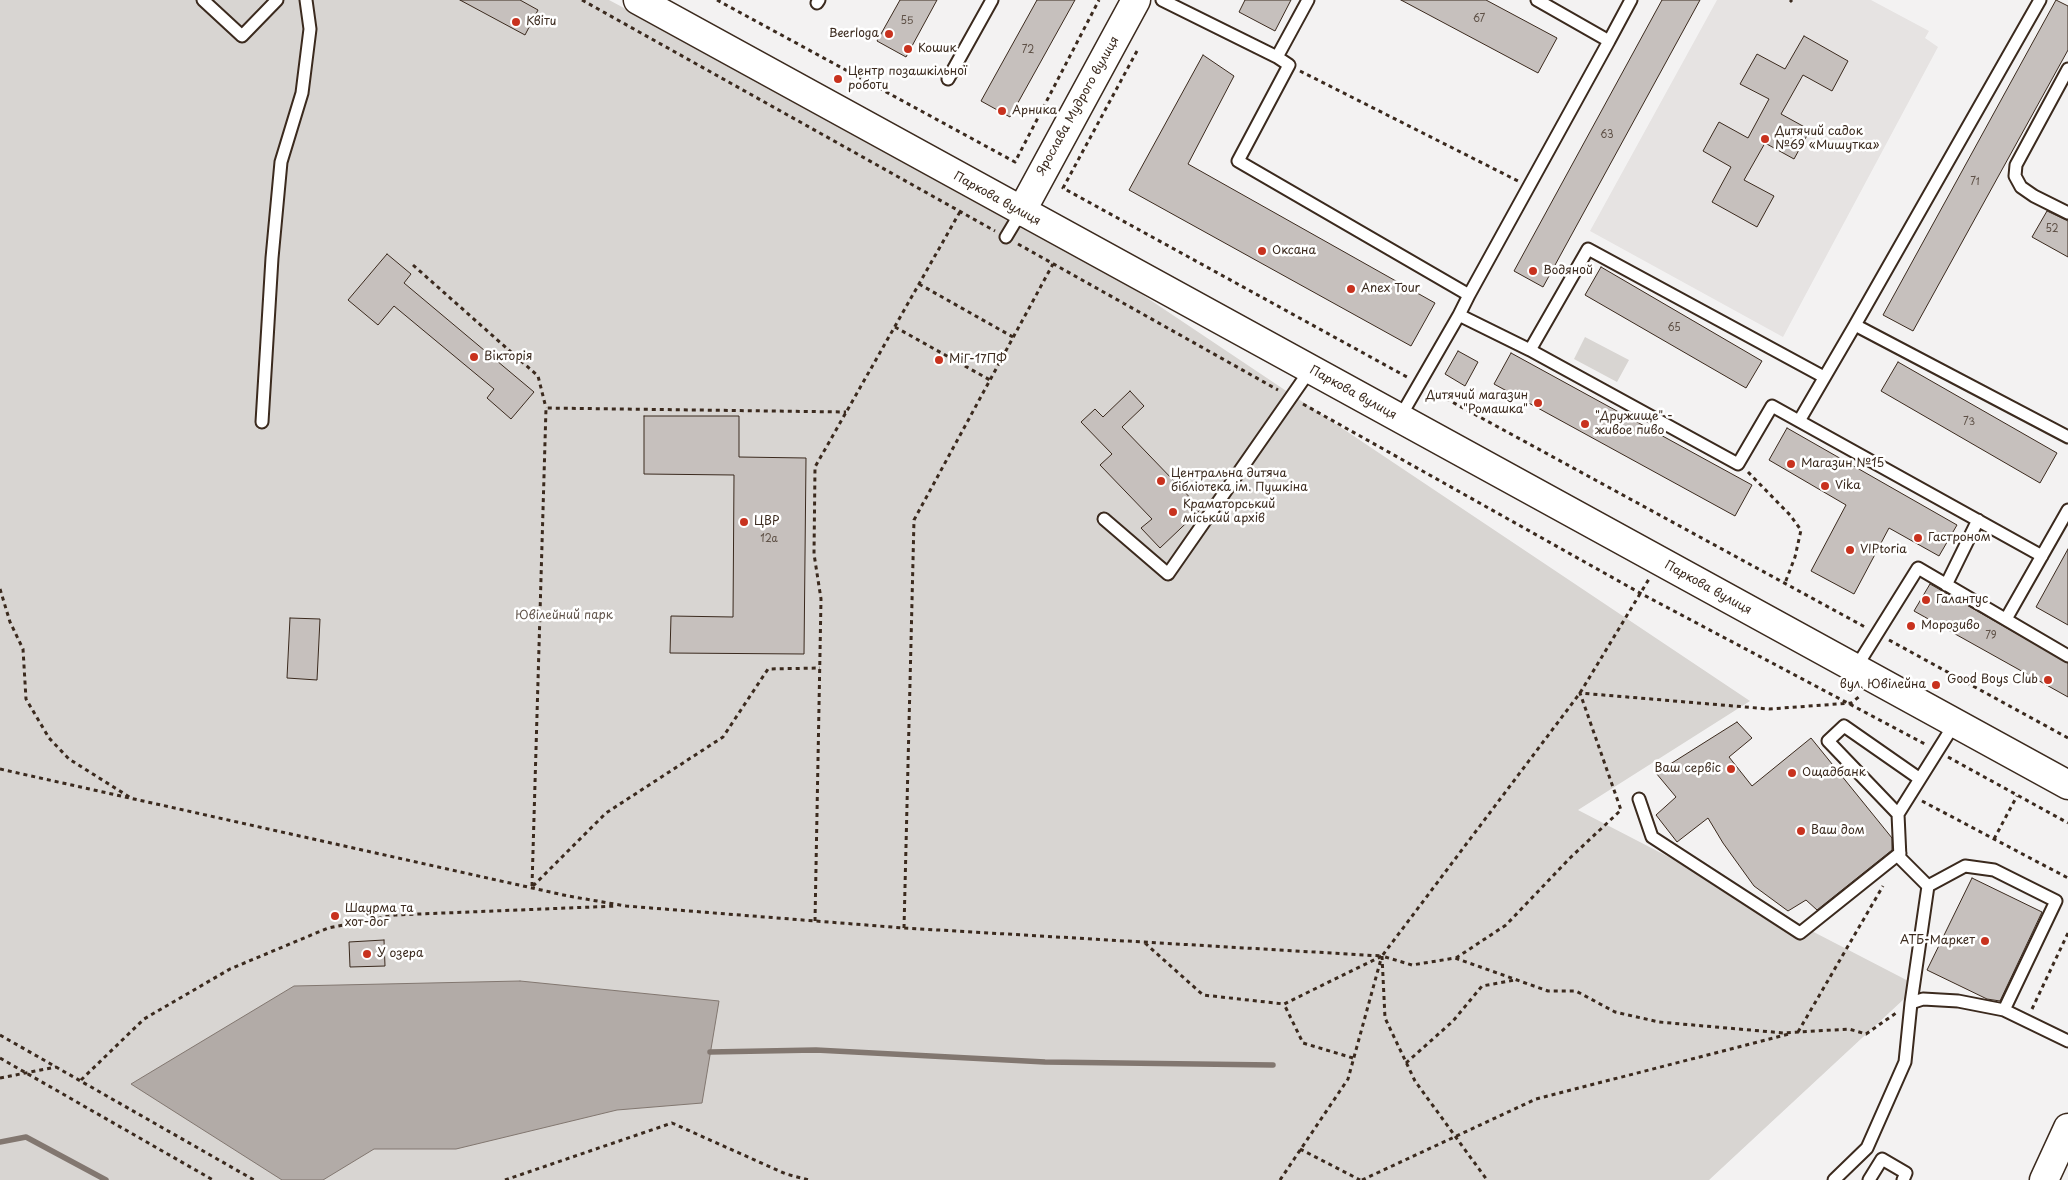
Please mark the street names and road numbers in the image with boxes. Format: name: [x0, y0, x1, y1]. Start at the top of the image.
street label: Ярослава Мудрого вулиця: [1034, 34, 1122, 178]
street label: Паркова вулиця: [951, 169, 1043, 229]
street label: Паркова вулиця: [1307, 363, 1399, 423]
street label: Паркова вулиця: [1662, 558, 1754, 618]

